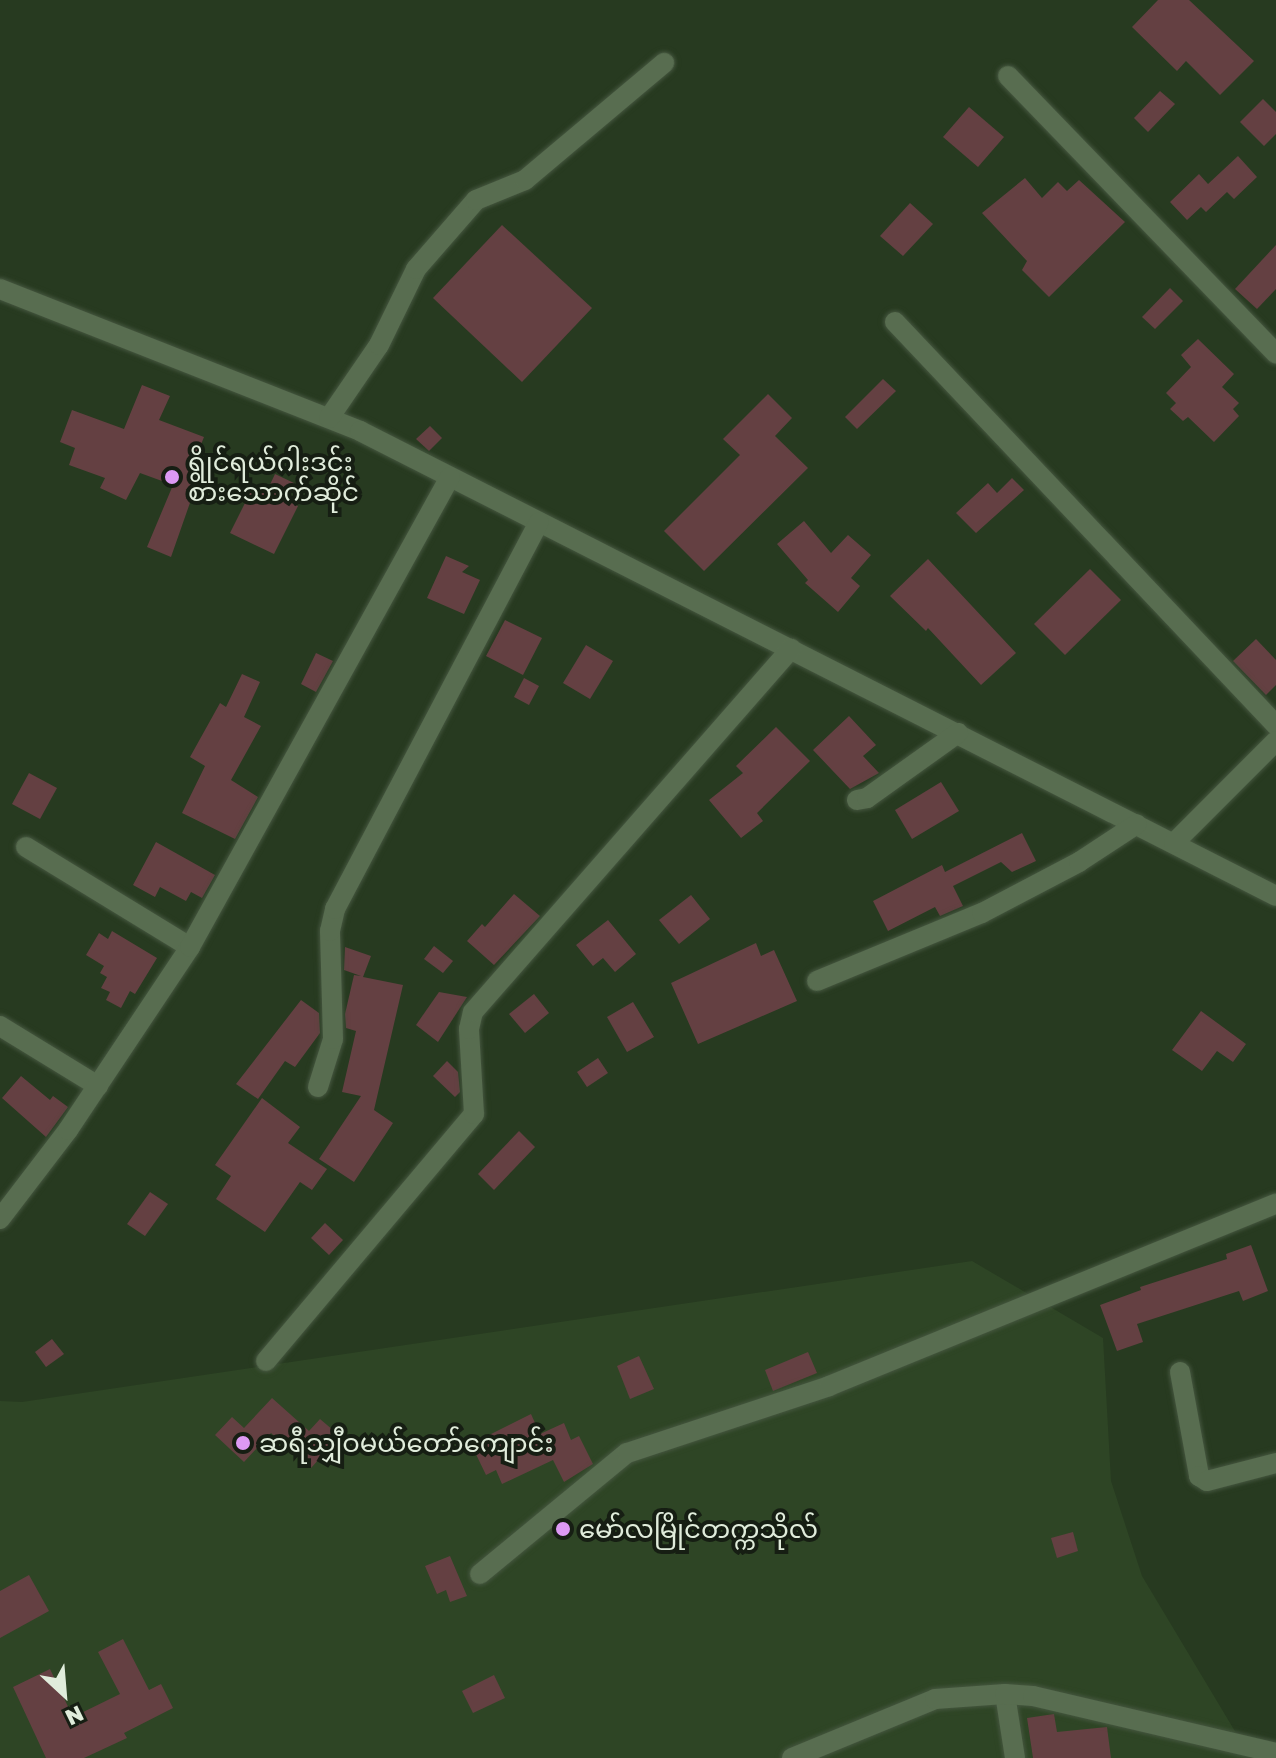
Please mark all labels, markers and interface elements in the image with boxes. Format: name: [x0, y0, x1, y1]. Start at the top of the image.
place label: ရွိုင်ရယ်ဂါးဒင်း စားသောက်ဆိုင်: [188, 446, 359, 508]
marker: ရွိုင်ရယ်ဂါးဒင်း စားသောက်ဆိုင်: [163, 468, 181, 486]
place label: ဆရီသျှီဝမယ်တော်ကျောင်း: [259, 1427, 553, 1459]
marker: ဆရီသျှီဝမယ်တော်ကျောင်း: [234, 1434, 252, 1452]
place label: မော်လမြိုင်တက္ကသိုလ်: [579, 1513, 818, 1545]
marker: မော်လမြိုင်တက္ကသိုလ်: [554, 1520, 572, 1538]
north arrow: [24, 1654, 104, 1734]
text: N: [61, 1700, 88, 1732]

